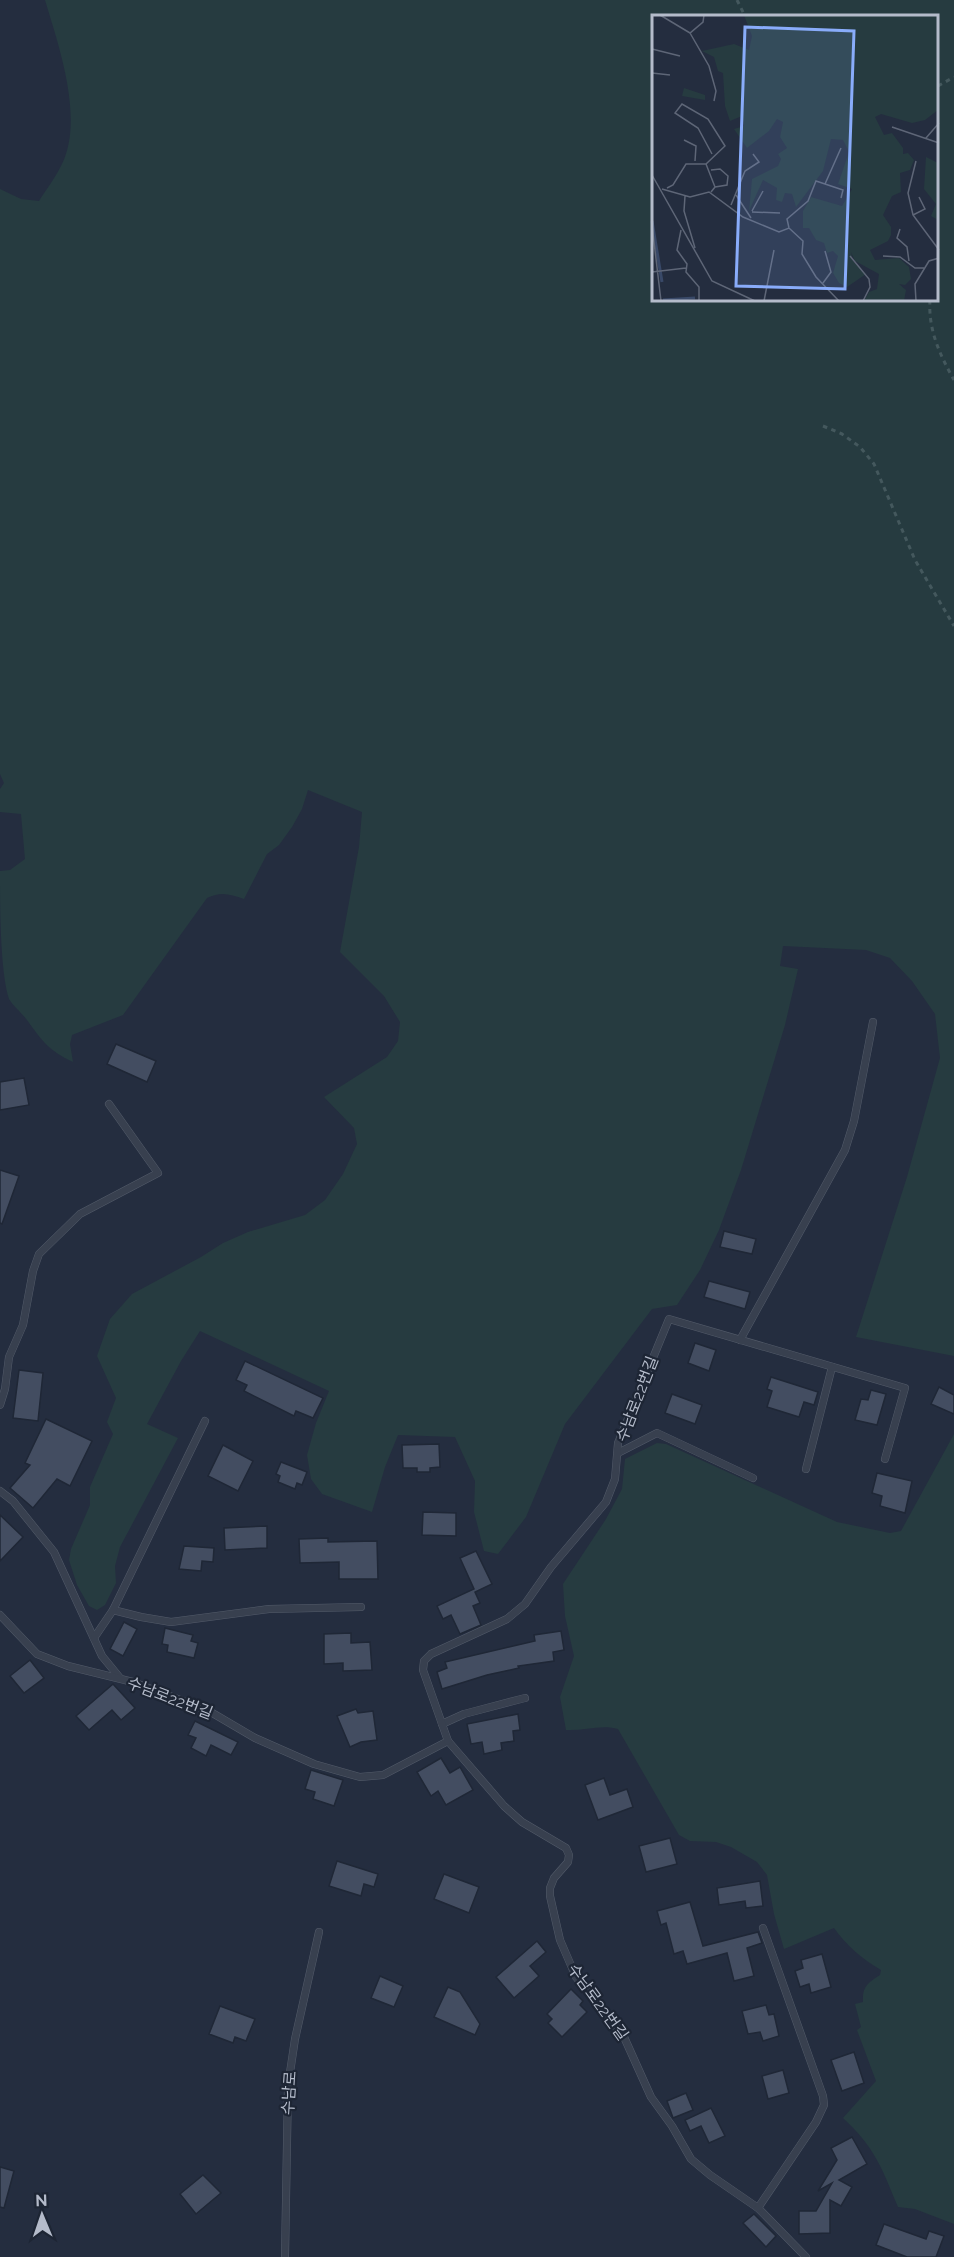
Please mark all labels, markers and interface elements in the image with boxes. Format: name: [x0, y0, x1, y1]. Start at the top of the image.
inset map: [652, 15, 939, 302]
street label: 수남로22번길: [612, 1353, 662, 1445]
street label: 수남로22번길: [124, 1673, 216, 1723]
street label: 수남로22번길: [564, 1960, 632, 2044]
street label: 수남로: [278, 2070, 300, 2116]
north arrow: [12, 2185, 72, 2245]
text: N: [35, 2191, 48, 2210]

